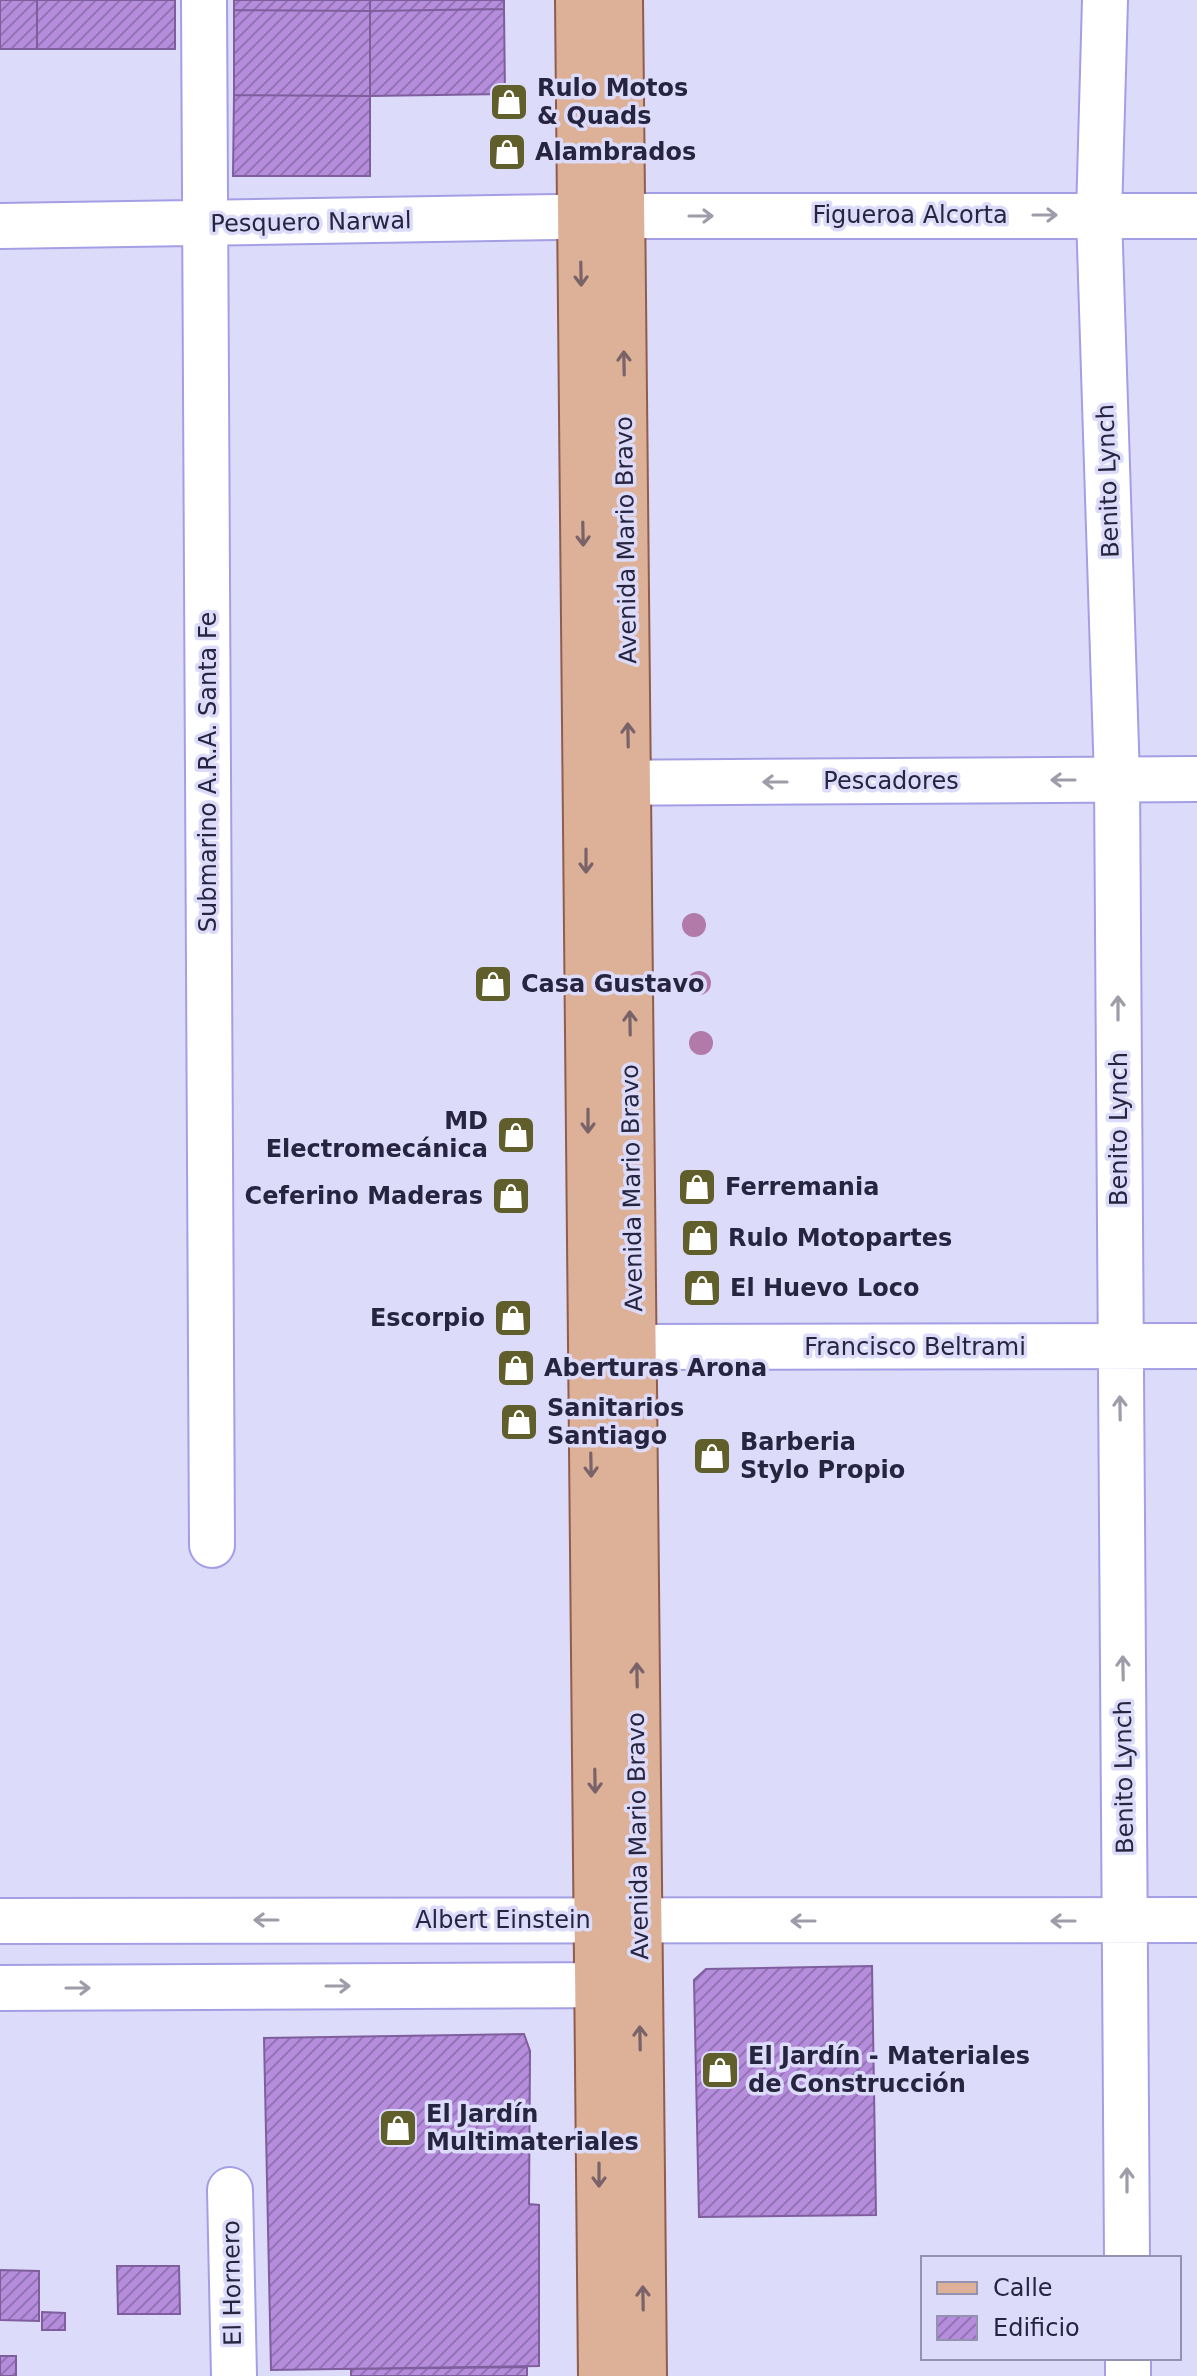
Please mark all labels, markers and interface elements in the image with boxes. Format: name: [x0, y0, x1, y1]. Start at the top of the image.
place label: Rulo Motos & Quads: [537, 74, 688, 130]
shop icon: Rulo Motos & Quads: [488, 81, 530, 123]
shop icon: Alambrados: [486, 131, 528, 173]
place label: Alambrados: [535, 138, 696, 166]
street label: Figueroa Alcorta: [812, 201, 1008, 229]
street label: Pesquero Narwal: [210, 206, 412, 238]
one-way arrow: [1031, 207, 1058, 223]
one-way arrow: [687, 208, 714, 224]
one-way arrow: [573, 260, 588, 287]
one-way arrow: [616, 350, 632, 377]
street label: Benito Lynch: [1091, 404, 1125, 558]
street label: Avenida Mario Bravo: [610, 416, 642, 664]
one-way arrow: [575, 520, 591, 547]
street label: Submarino A.R.A. Santa Fe: [194, 612, 222, 932]
one-way arrow: [620, 722, 635, 749]
street label: Pescadores: [823, 767, 959, 795]
one-way arrow: [1050, 772, 1077, 788]
one-way arrow: [762, 774, 789, 790]
one-way arrow: [578, 847, 594, 874]
shop icon: Casa Gustavo: [472, 963, 514, 1005]
place label: Casa Gustavo: [521, 970, 705, 998]
one-way arrow: [1110, 995, 1126, 1022]
one-way arrow: [622, 1010, 638, 1037]
street label: Benito Lynch: [1105, 1052, 1133, 1206]
street label: Avenida Mario Bravo: [616, 1064, 648, 1312]
place label: MD Electromecánica: [266, 1107, 488, 1163]
one-way arrow: [580, 1107, 596, 1134]
shop icon: MD Electromecánica: [495, 1114, 537, 1156]
shop icon: Ferremania: [676, 1166, 718, 1208]
place label: Ferremania: [725, 1173, 879, 1201]
shop icon: Ceferino Maderas: [490, 1175, 532, 1217]
place label: Ceferino Maderas: [245, 1182, 483, 1210]
shop icon: Rulo Motopartes: [679, 1217, 721, 1259]
place label: Rulo Motopartes: [728, 1224, 952, 1252]
shop icon: El Huevo Loco: [681, 1267, 723, 1309]
place label: El Huevo Loco: [730, 1274, 919, 1302]
shop icon: Escorpio: [492, 1297, 534, 1339]
place label: Escorpio: [370, 1304, 485, 1332]
street label: Francisco Beltrami: [804, 1333, 1026, 1361]
shop icon: Aberturas Arona: [495, 1347, 537, 1389]
place label: Aberturas Arona: [544, 1354, 767, 1382]
place label: Sanitarios Santiago: [547, 1394, 684, 1450]
one-way arrow: [1112, 1395, 1128, 1422]
shop icon: Sanitarios Santiago: [498, 1401, 540, 1443]
place label: Barberia Stylo Propio: [740, 1428, 905, 1484]
shop icon: Barberia Stylo Propio: [691, 1435, 733, 1477]
one-way arrow: [583, 1451, 599, 1478]
one-way arrow: [1115, 1655, 1131, 1682]
one-way arrow: [629, 1662, 644, 1689]
street label: Benito Lynch: [1109, 1700, 1139, 1854]
street label: Avenida Mario Bravo: [622, 1712, 654, 1960]
one-way arrow: [587, 1767, 603, 1794]
street label: Albert Einstein: [415, 1906, 591, 1934]
one-way arrow: [253, 1912, 280, 1928]
one-way arrow: [790, 1913, 817, 1929]
one-way arrow: [1050, 1913, 1077, 1929]
one-way arrow: [324, 1979, 351, 1994]
one-way arrow: [64, 1980, 91, 1996]
one-way arrow: [632, 2025, 648, 2052]
place label: El Jardín - Materiales de Construcción: [748, 2042, 1030, 2098]
shop icon: El Jardín - Materiales de Construcción: [699, 2049, 741, 2091]
place label: El Jardín Multimateriales: [426, 2100, 639, 2156]
shop icon: El Jardín Multimateriales: [377, 2107, 419, 2149]
one-way arrow: [591, 2161, 607, 2188]
one-way arrow: [1119, 2167, 1135, 2194]
street label: El Hornero: [217, 2220, 247, 2346]
legend: [921, 2256, 1181, 2360]
text: Calle: [993, 2274, 1053, 2302]
one-way arrow: [635, 2285, 651, 2312]
text: Edificio: [993, 2314, 1080, 2342]

